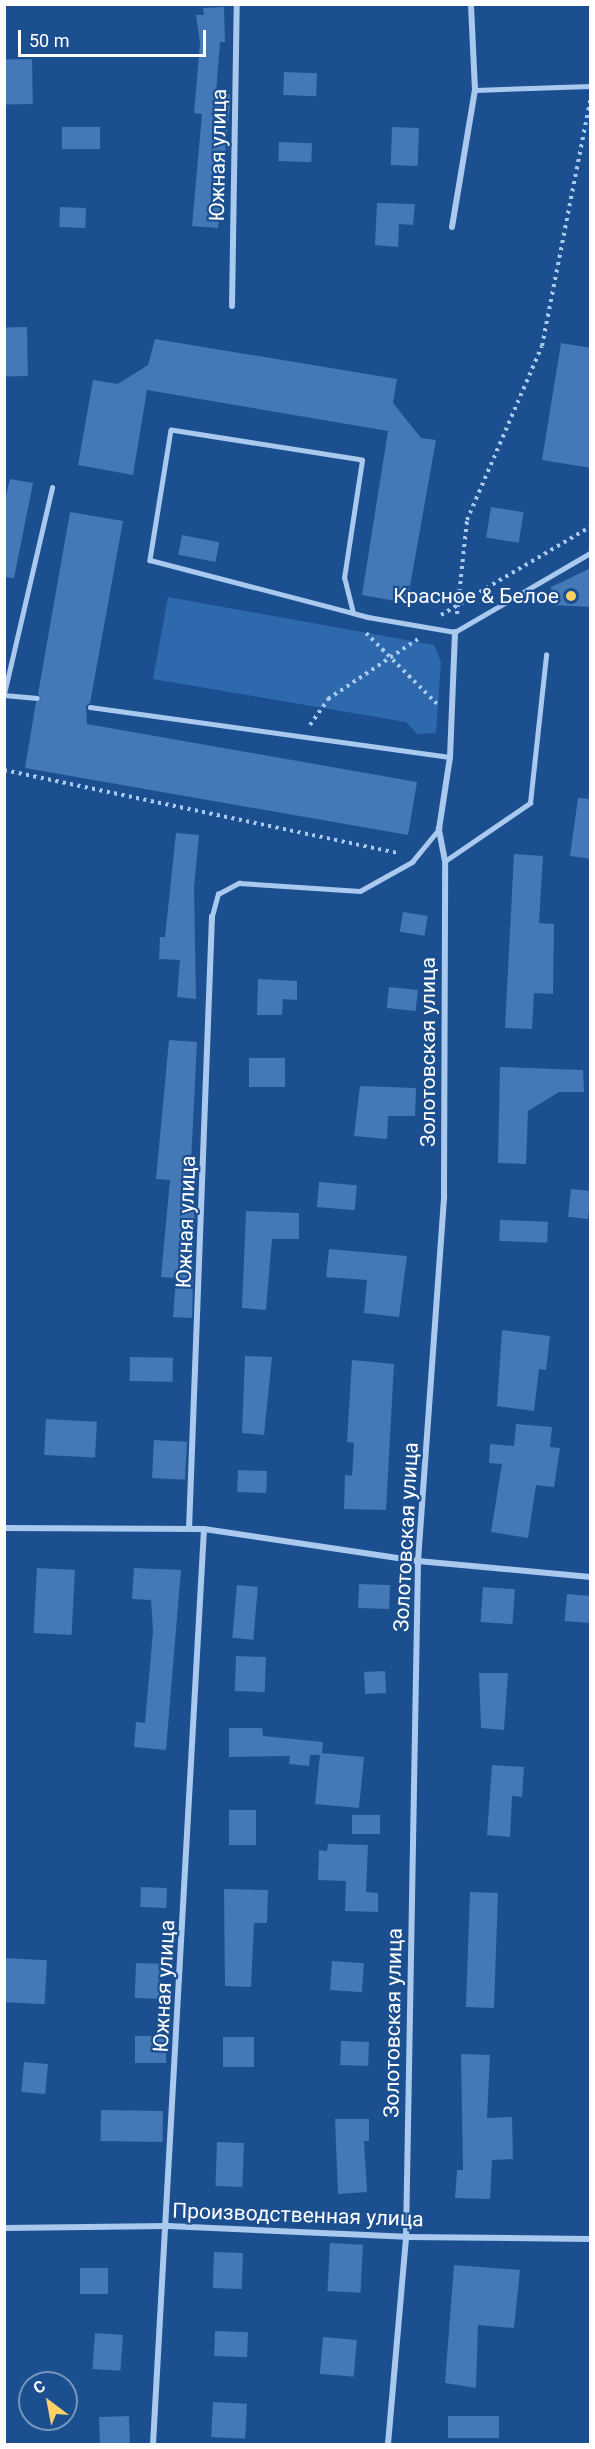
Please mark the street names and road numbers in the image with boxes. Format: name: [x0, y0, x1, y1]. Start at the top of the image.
street label: Южная улица: [204, 88, 232, 222]
street label: Золотовская улица: [415, 957, 441, 1147]
street label: Южная улица: [171, 1155, 201, 1289]
street label: Золотовская улица: [388, 1441, 424, 1633]
street label: Южная улица: [148, 1919, 180, 2053]
street label: Золотовская улица: [379, 1928, 407, 2118]
street label: Производственная улица: [172, 2198, 424, 2232]

